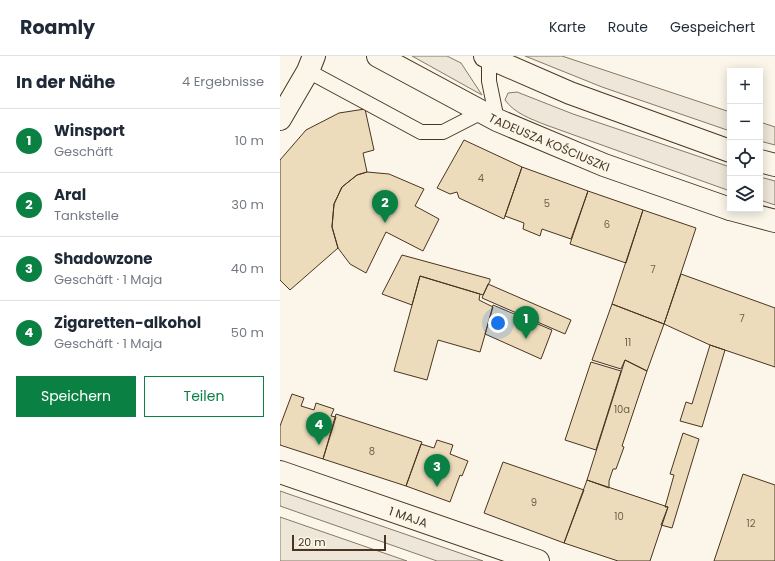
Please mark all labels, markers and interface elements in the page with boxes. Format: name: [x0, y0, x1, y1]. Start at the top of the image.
text: Roamly: [20, 14, 95, 41]
text: Karte: [549, 17, 586, 37]
text: Route: [608, 17, 648, 37]
text: Gespeichert: [670, 17, 755, 37]
map controls: [727, 68, 763, 212]
button: +: [727, 68, 763, 104]
text: In der Nähe: [16, 70, 115, 94]
text: 4 Ergebnisse: [182, 72, 264, 91]
button: −: [727, 104, 763, 140]
street label: TADEUSZA KOŚCIUSZKI: [486, 109, 612, 175]
text: Winsport: [54, 120, 125, 141]
text: 1: [27, 131, 31, 150]
text: 10 m: [235, 131, 264, 150]
button: locate: [727, 140, 763, 176]
text: Geschäft: [54, 142, 113, 161]
house number: 4: [478, 171, 484, 186]
button: layers: [727, 176, 763, 212]
text: Aral: [54, 184, 86, 205]
pin: 2: [372, 190, 398, 223]
text: 2: [25, 195, 33, 214]
text: 30 m: [231, 195, 264, 214]
house number: 5: [544, 196, 550, 211]
text: Tankstelle: [54, 206, 119, 225]
house number: 6: [604, 217, 610, 232]
text: Shadowzone: [54, 248, 153, 269]
text: 3: [25, 259, 33, 278]
text: 40 m: [231, 259, 264, 278]
house number: 7: [650, 262, 656, 277]
text: Geschäft · 1 Maja: [54, 270, 162, 289]
pin: 1: [513, 306, 539, 339]
house number: 7: [739, 311, 745, 326]
text: Zigaretten-alkohol: [54, 312, 201, 333]
your location: [488, 313, 508, 333]
text: 4: [25, 323, 33, 342]
text: 50 m: [231, 323, 264, 342]
text: Geschäft · 1 Maja: [54, 334, 162, 353]
house number: 11: [625, 335, 631, 350]
button: Speichern: [16, 376, 136, 417]
button: Teilen: [144, 376, 264, 417]
house number: 10a: [614, 402, 630, 417]
pin: 4: [306, 412, 332, 445]
house number: 8: [369, 444, 375, 459]
pin: 3: [424, 454, 450, 487]
house number: 9: [531, 495, 537, 510]
street label: 1 MAJA: [387, 502, 430, 531]
house number: 10: [614, 509, 624, 524]
house number: 12: [747, 516, 756, 531]
scale bar: [292, 533, 386, 552]
text: 20 m: [298, 534, 326, 550]

